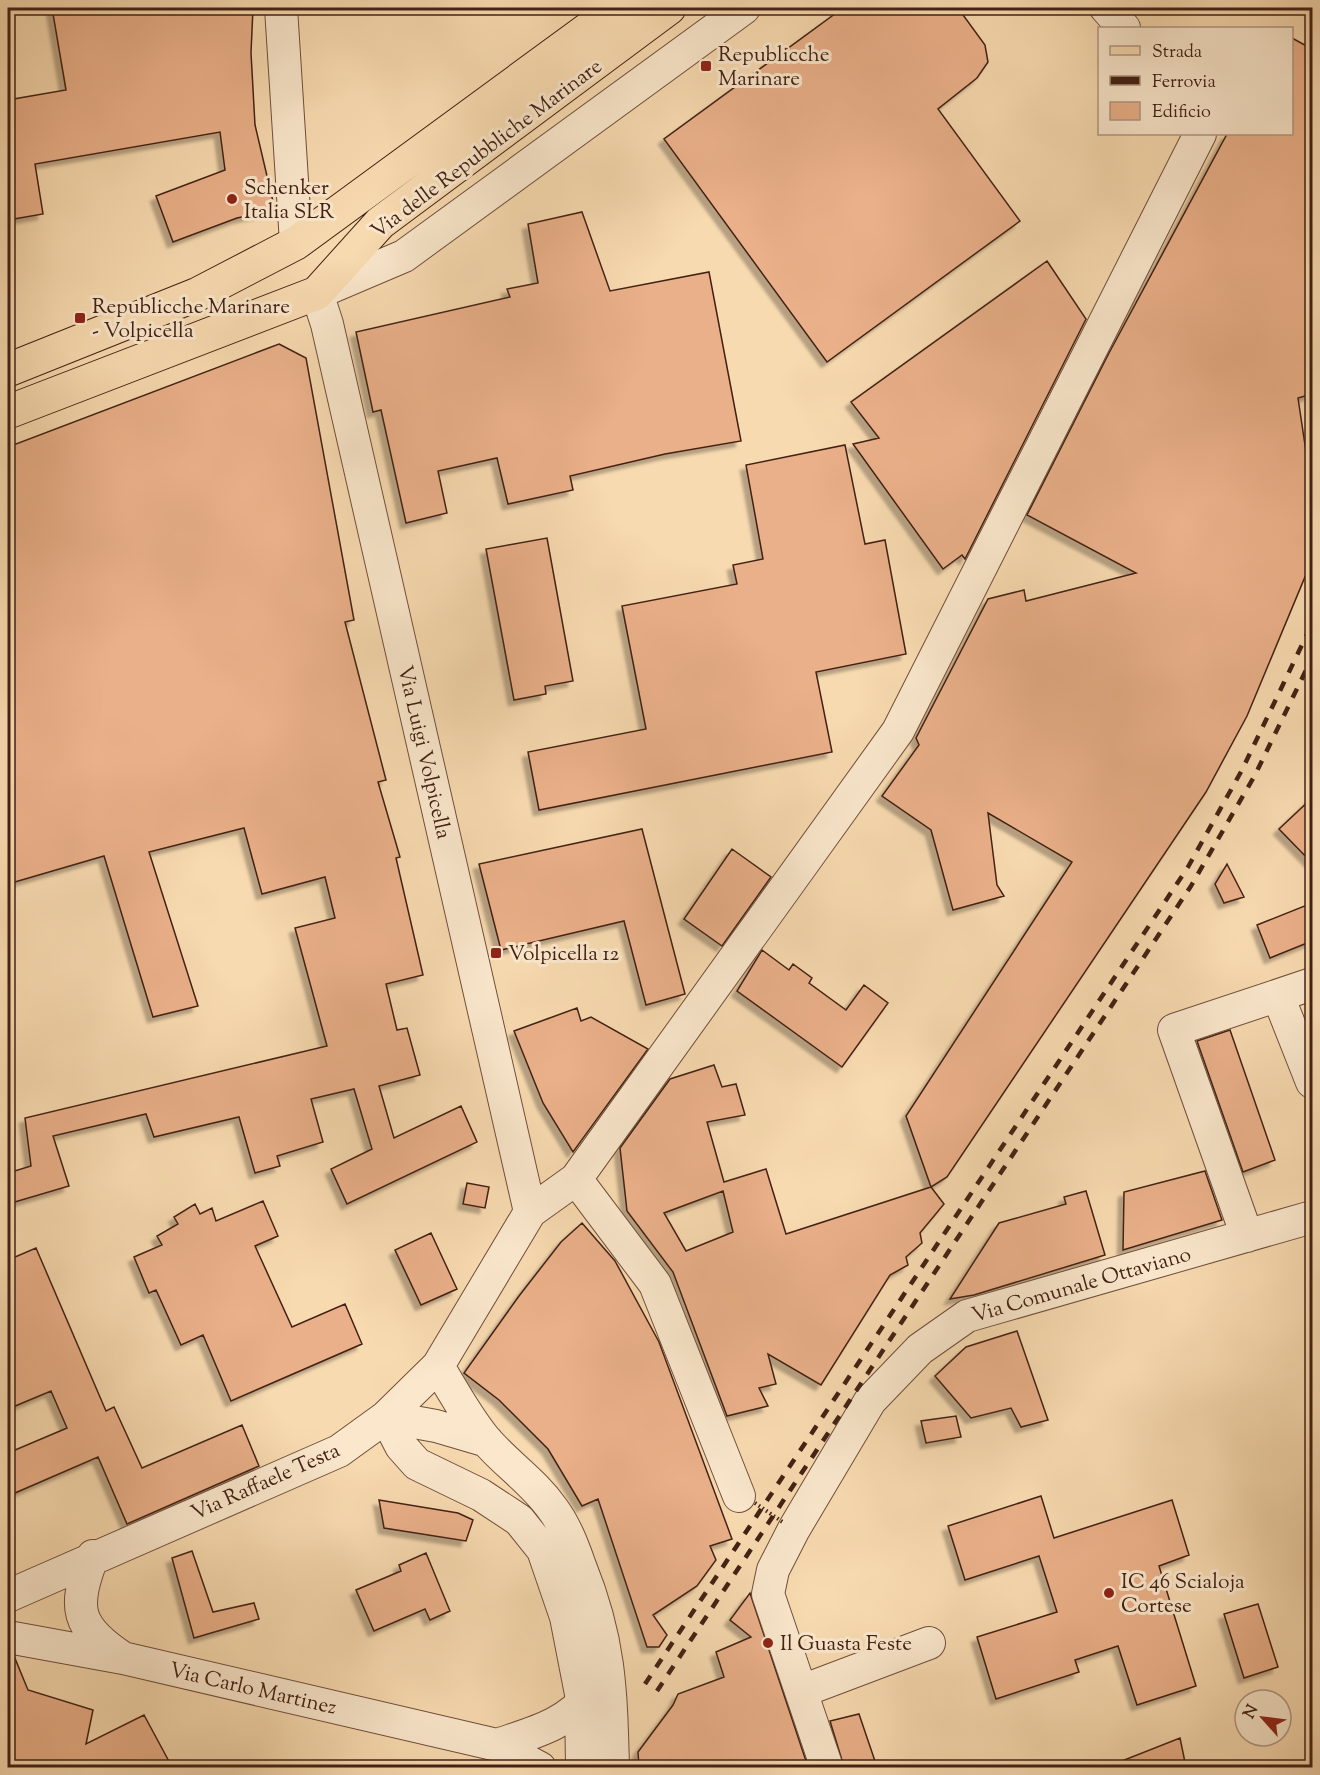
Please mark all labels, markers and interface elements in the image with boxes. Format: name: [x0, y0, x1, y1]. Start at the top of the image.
legend: [1098, 27, 1293, 135]
text: Strada: [1152, 40, 1202, 66]
place label: Republicche Marinare: [718, 41, 829, 95]
street label: Via delle Repubbliche Marinare: [365, 53, 609, 247]
marker: Republicche Marinare: [699, 59, 713, 73]
text: Ferrovia: [1152, 70, 1216, 96]
text: Edificio: [1152, 100, 1211, 126]
place label: Schenker Italia SLR: [244, 174, 334, 228]
marker: Schenker Italia SLR: [225, 192, 239, 206]
place label: Republicche Marinare - Volpicella: [92, 293, 290, 347]
marker: Republicche Marinare - Volpicella: [73, 311, 87, 325]
street label: Via Luigi Volpicella: [389, 663, 458, 842]
place label: Volpicella 12: [508, 940, 620, 970]
marker: Volpicella 12: [489, 946, 503, 960]
street label: Via Comunale Ottaviano: [968, 1240, 1195, 1332]
street label: Via Raffaele Testa: [187, 1436, 345, 1529]
place label: IC 46 Scialoja Cortese: [1121, 1568, 1245, 1622]
marker: IC 46 Scialoja Cortese: [1102, 1586, 1116, 1600]
place label: Il Guasta Feste: [780, 1630, 912, 1660]
marker: Il Guasta Feste: [761, 1636, 775, 1650]
street label: Via Carlo Martinez: [166, 1656, 339, 1724]
north arrow: [1233, 1688, 1293, 1748]
text: N: [1239, 1701, 1265, 1723]

